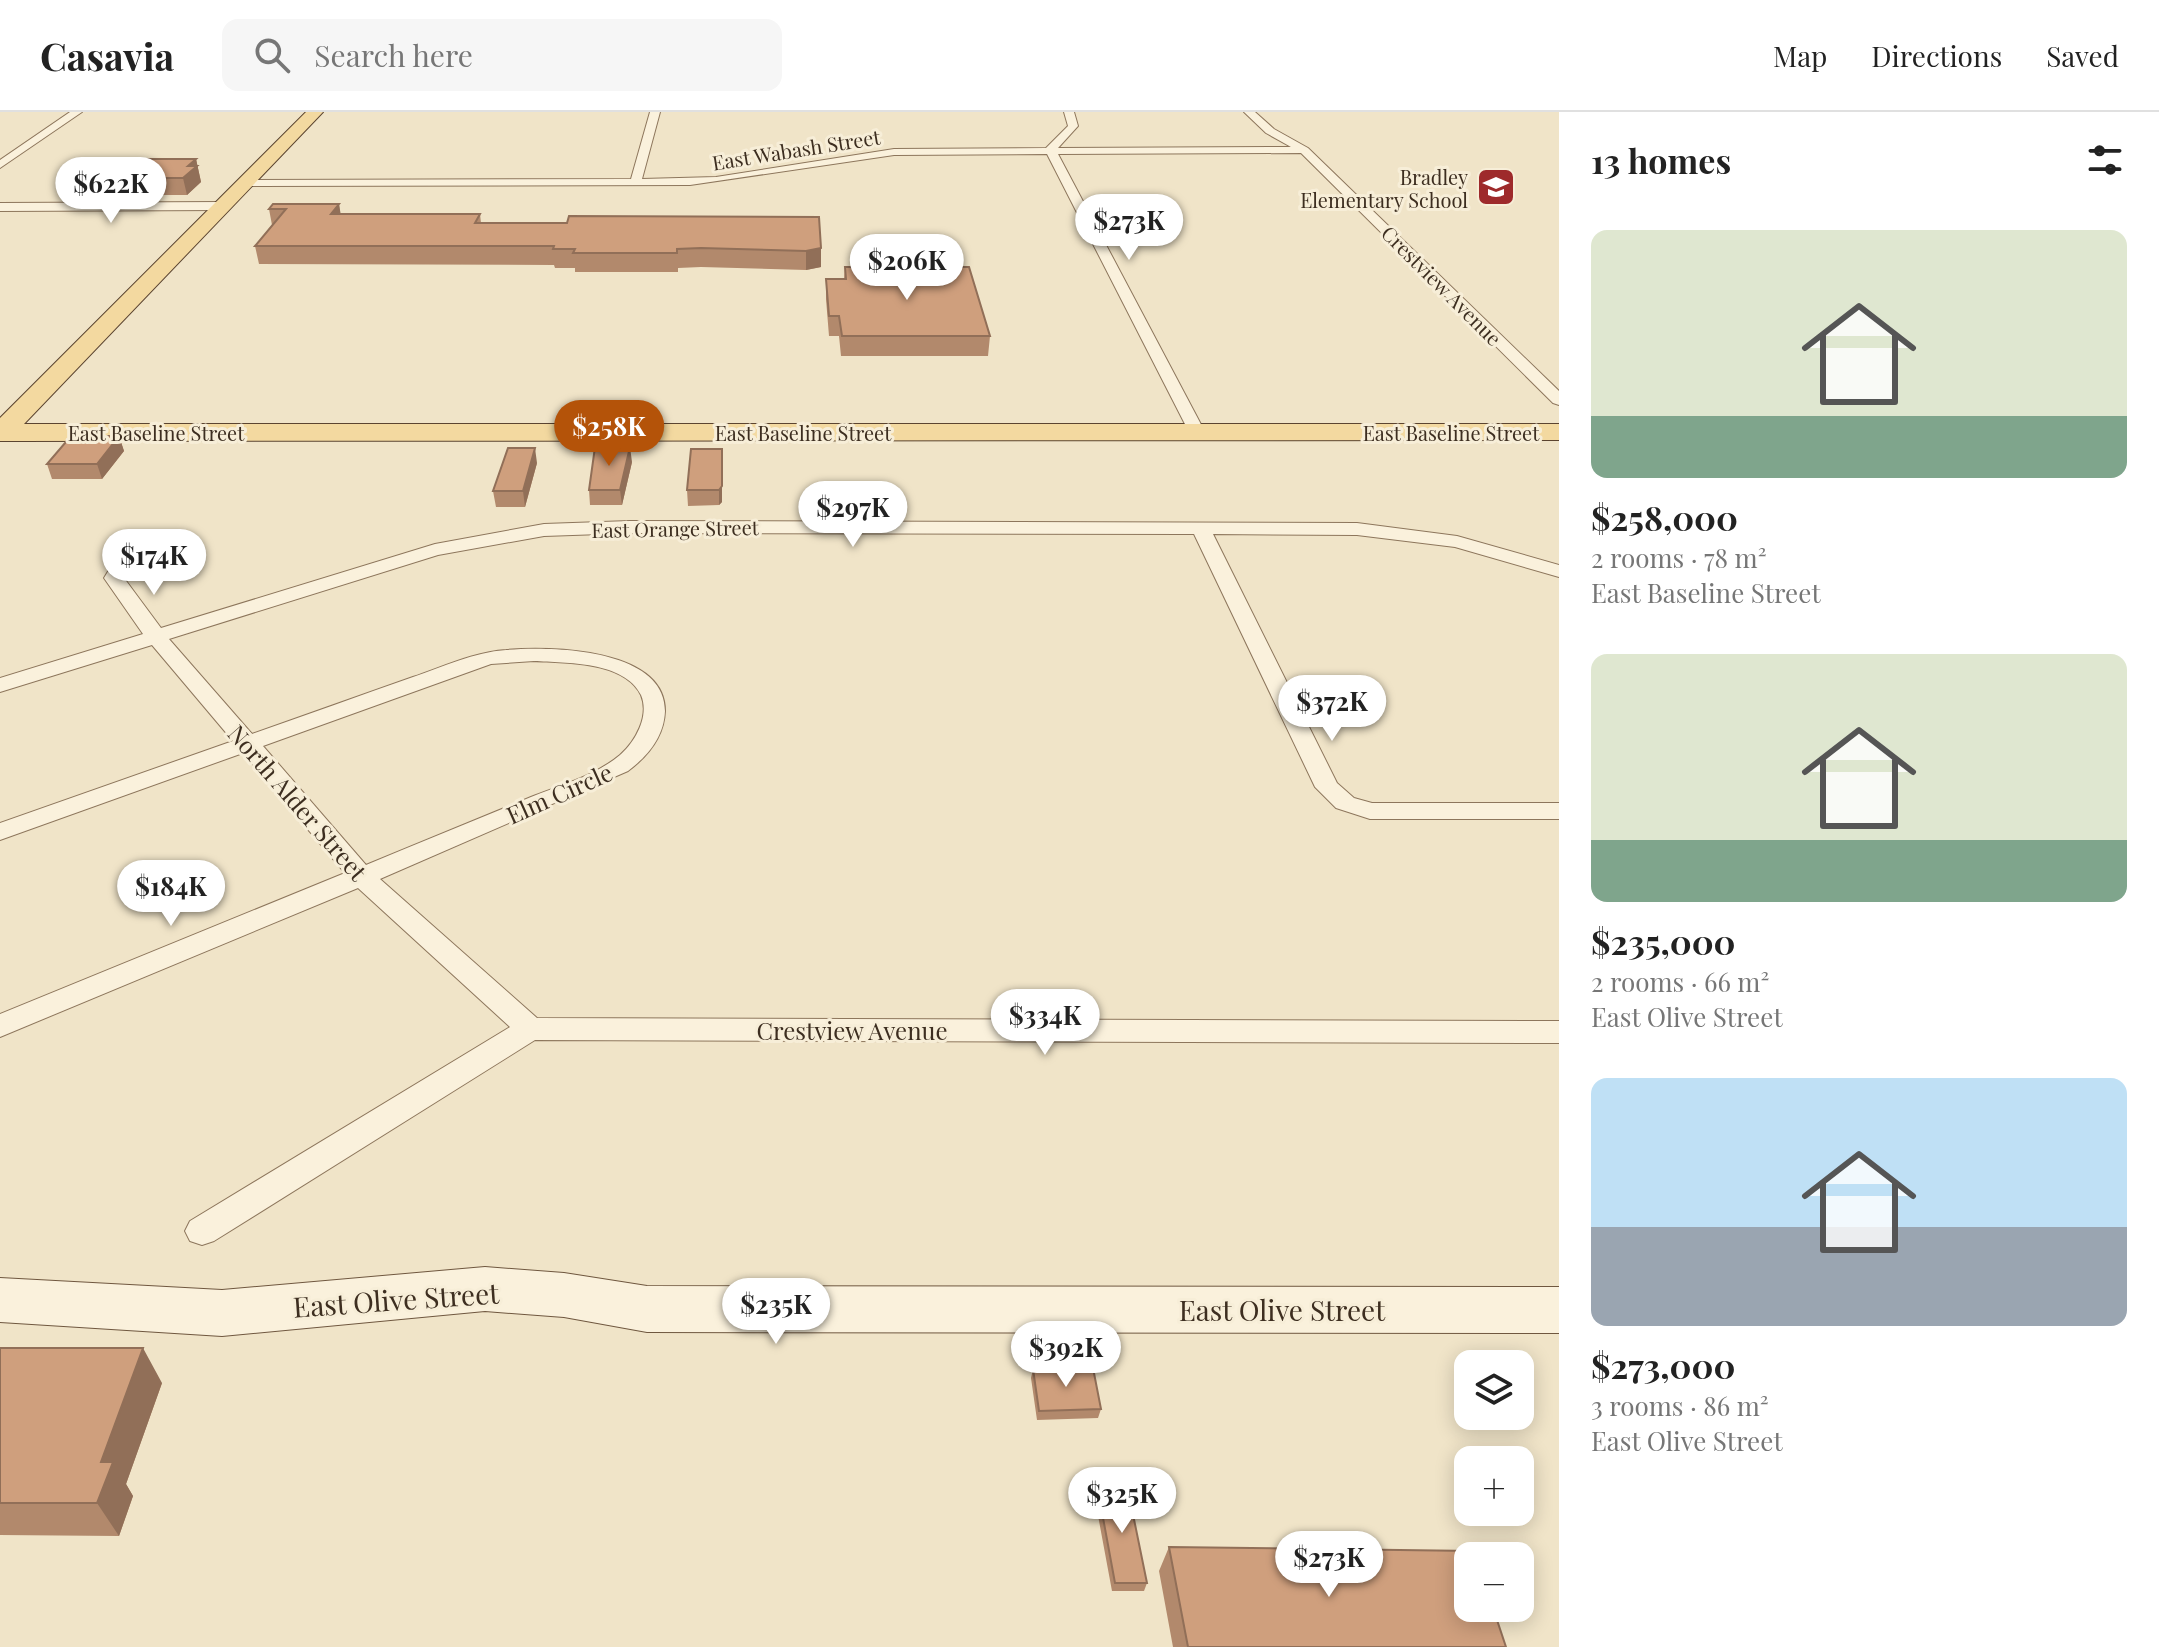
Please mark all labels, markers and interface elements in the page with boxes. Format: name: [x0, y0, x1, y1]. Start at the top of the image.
search box: [222, 19, 782, 91]
text: Casavia: [40, 30, 174, 81]
icon: search: [250, 33, 294, 77]
text: Search here: [314, 35, 473, 75]
text: Map: [1773, 37, 1827, 74]
text: Directions: [1871, 37, 2002, 74]
text: Saved: [2046, 37, 2119, 74]
street label: East Wabash Street: [710, 122, 883, 176]
text: 13 homes: [1591, 137, 1731, 183]
icon: filters: [2083, 138, 2127, 182]
pin: $622K: [55, 157, 167, 225]
place label: Bradley Elementary School: [1300, 163, 1468, 213]
text: $622K: [73, 165, 149, 200]
school or university icon: Bradley Elementary School: [1475, 166, 1517, 208]
pin: $273K: [1073, 194, 1185, 262]
text: $273K: [1093, 202, 1165, 237]
street label: Crestview Avenue: [1376, 219, 1508, 351]
pin: $206K: [851, 234, 963, 302]
text: $206K: [868, 242, 946, 277]
icon: home: [1787, 282, 1931, 426]
pin: $258K: [553, 400, 665, 468]
text: $258K: [572, 408, 646, 443]
street label: East Baseline Street: [68, 419, 245, 446]
street label: East Baseline Street: [715, 419, 892, 446]
street label: East Baseline Street: [1363, 419, 1540, 446]
pin: $297K: [797, 481, 909, 549]
text: $297K: [816, 489, 890, 524]
text: $258,000: [1591, 494, 1738, 540]
street label: East Orange Street: [591, 513, 760, 543]
pin: $174K: [98, 529, 210, 597]
text: $174K: [120, 537, 188, 572]
text: 2 rooms · 78 m²: [1591, 540, 1766, 575]
text: East Baseline Street: [1591, 575, 1821, 610]
pin: $372K: [1276, 675, 1388, 743]
text: $372K: [1296, 683, 1368, 718]
icon: home: [1787, 706, 1931, 850]
street label: North Alder Street: [221, 717, 375, 887]
street label: Elm Circle: [501, 755, 617, 831]
pin: $184K: [115, 860, 227, 928]
text: $184K: [135, 868, 207, 903]
text: $235,000: [1591, 918, 1736, 964]
text: 2 rooms · 66 m²: [1591, 964, 1769, 999]
pin: $334K: [989, 989, 1101, 1057]
text: $334K: [1009, 997, 1081, 1032]
text: East Olive Street: [1591, 999, 1783, 1034]
street label: Crestview Avenue: [756, 1014, 948, 1046]
icon: home: [1787, 1130, 1931, 1274]
street label: East Olive Street: [292, 1273, 501, 1325]
pin: $235K: [720, 1278, 832, 1346]
text: $235K: [740, 1286, 812, 1321]
street label: East Olive Street: [1179, 1291, 1386, 1328]
pin: $392K: [1010, 1321, 1122, 1389]
text: $392K: [1029, 1329, 1103, 1364]
text: $273,000: [1591, 1342, 1735, 1388]
map controls: [1454, 1350, 1534, 1622]
button: layers: [1454, 1350, 1534, 1430]
text: 3 rooms · 86 m²: [1591, 1388, 1769, 1423]
text: East Olive Street: [1591, 1423, 1783, 1458]
button: +: [1454, 1446, 1534, 1526]
pin: $325K: [1066, 1467, 1178, 1535]
text: $325K: [1086, 1475, 1158, 1510]
pin: $273K: [1273, 1531, 1385, 1599]
text: $273K: [1293, 1539, 1365, 1574]
button: −: [1454, 1542, 1534, 1622]

